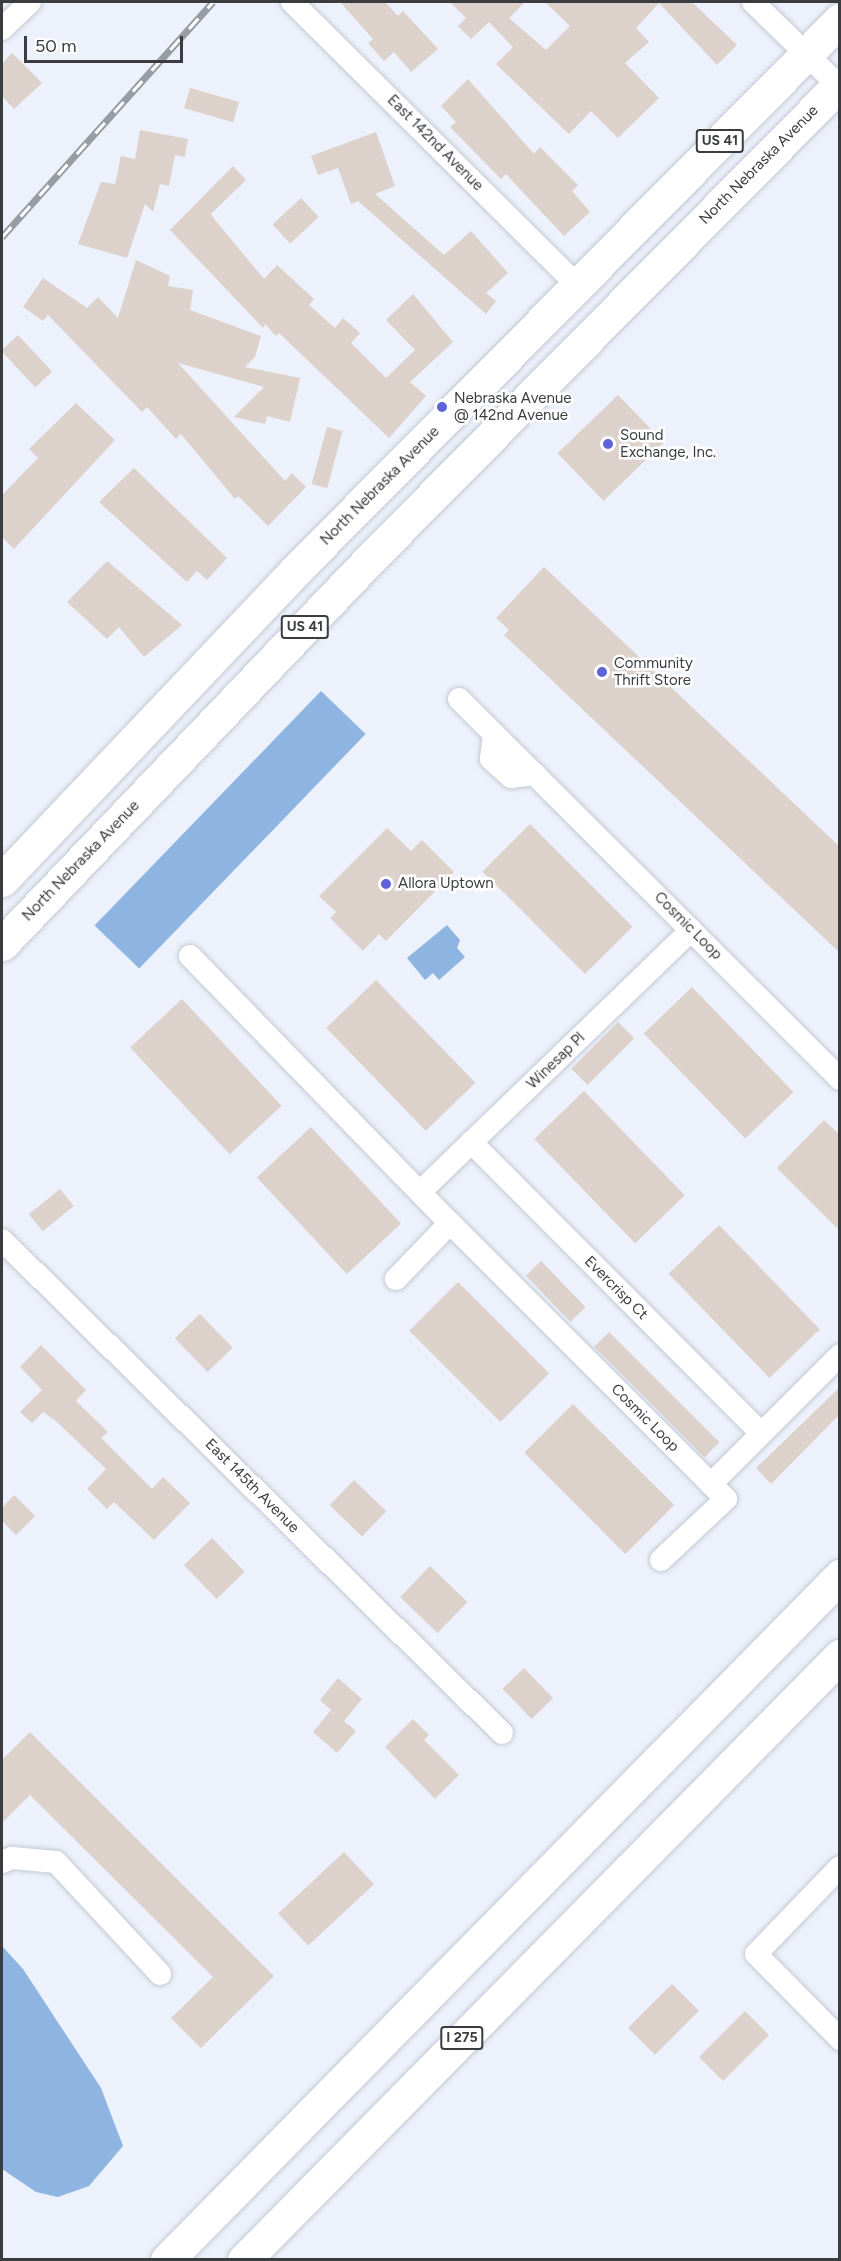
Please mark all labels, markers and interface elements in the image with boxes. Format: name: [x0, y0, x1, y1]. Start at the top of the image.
scale bar: [27, 24, 186, 62]
text: 50 m: [35, 35, 77, 57]
street label: East 142nd Avenue: [383, 91, 487, 195]
street label: North Nebraska Avenue: [696, 102, 822, 228]
road number: US 41: [694, 130, 746, 152]
place label: Nebraska Avenue @ 142nd Avenue: [454, 389, 571, 424]
marker: Nebraska Avenue @ 142nd Avenue: [435, 400, 449, 414]
street label: North Nebraska Avenue: [317, 423, 443, 549]
place label: Sound Exchange, Inc.: [620, 426, 716, 461]
marker: Sound Exchange, Inc.: [601, 437, 615, 451]
road number: US 41: [280, 616, 330, 638]
place label: Community Thrift Store: [614, 654, 693, 689]
marker: Community Thrift Store: [595, 665, 609, 679]
street label: North Nebraska Avenue: [19, 797, 143, 925]
place label: Allora Uptown: [398, 875, 494, 893]
marker: Allora Uptown: [379, 877, 393, 891]
street label: Cosmic Loop: [650, 888, 726, 964]
street label: Winesap Pl: [523, 1029, 589, 1093]
street label: Evercrisp Ct: [580, 1252, 652, 1324]
street label: Cosmic Loop: [607, 1380, 683, 1456]
street label: East 145th Avenue: [201, 1435, 303, 1537]
road number: I 275: [440, 2027, 484, 2049]

